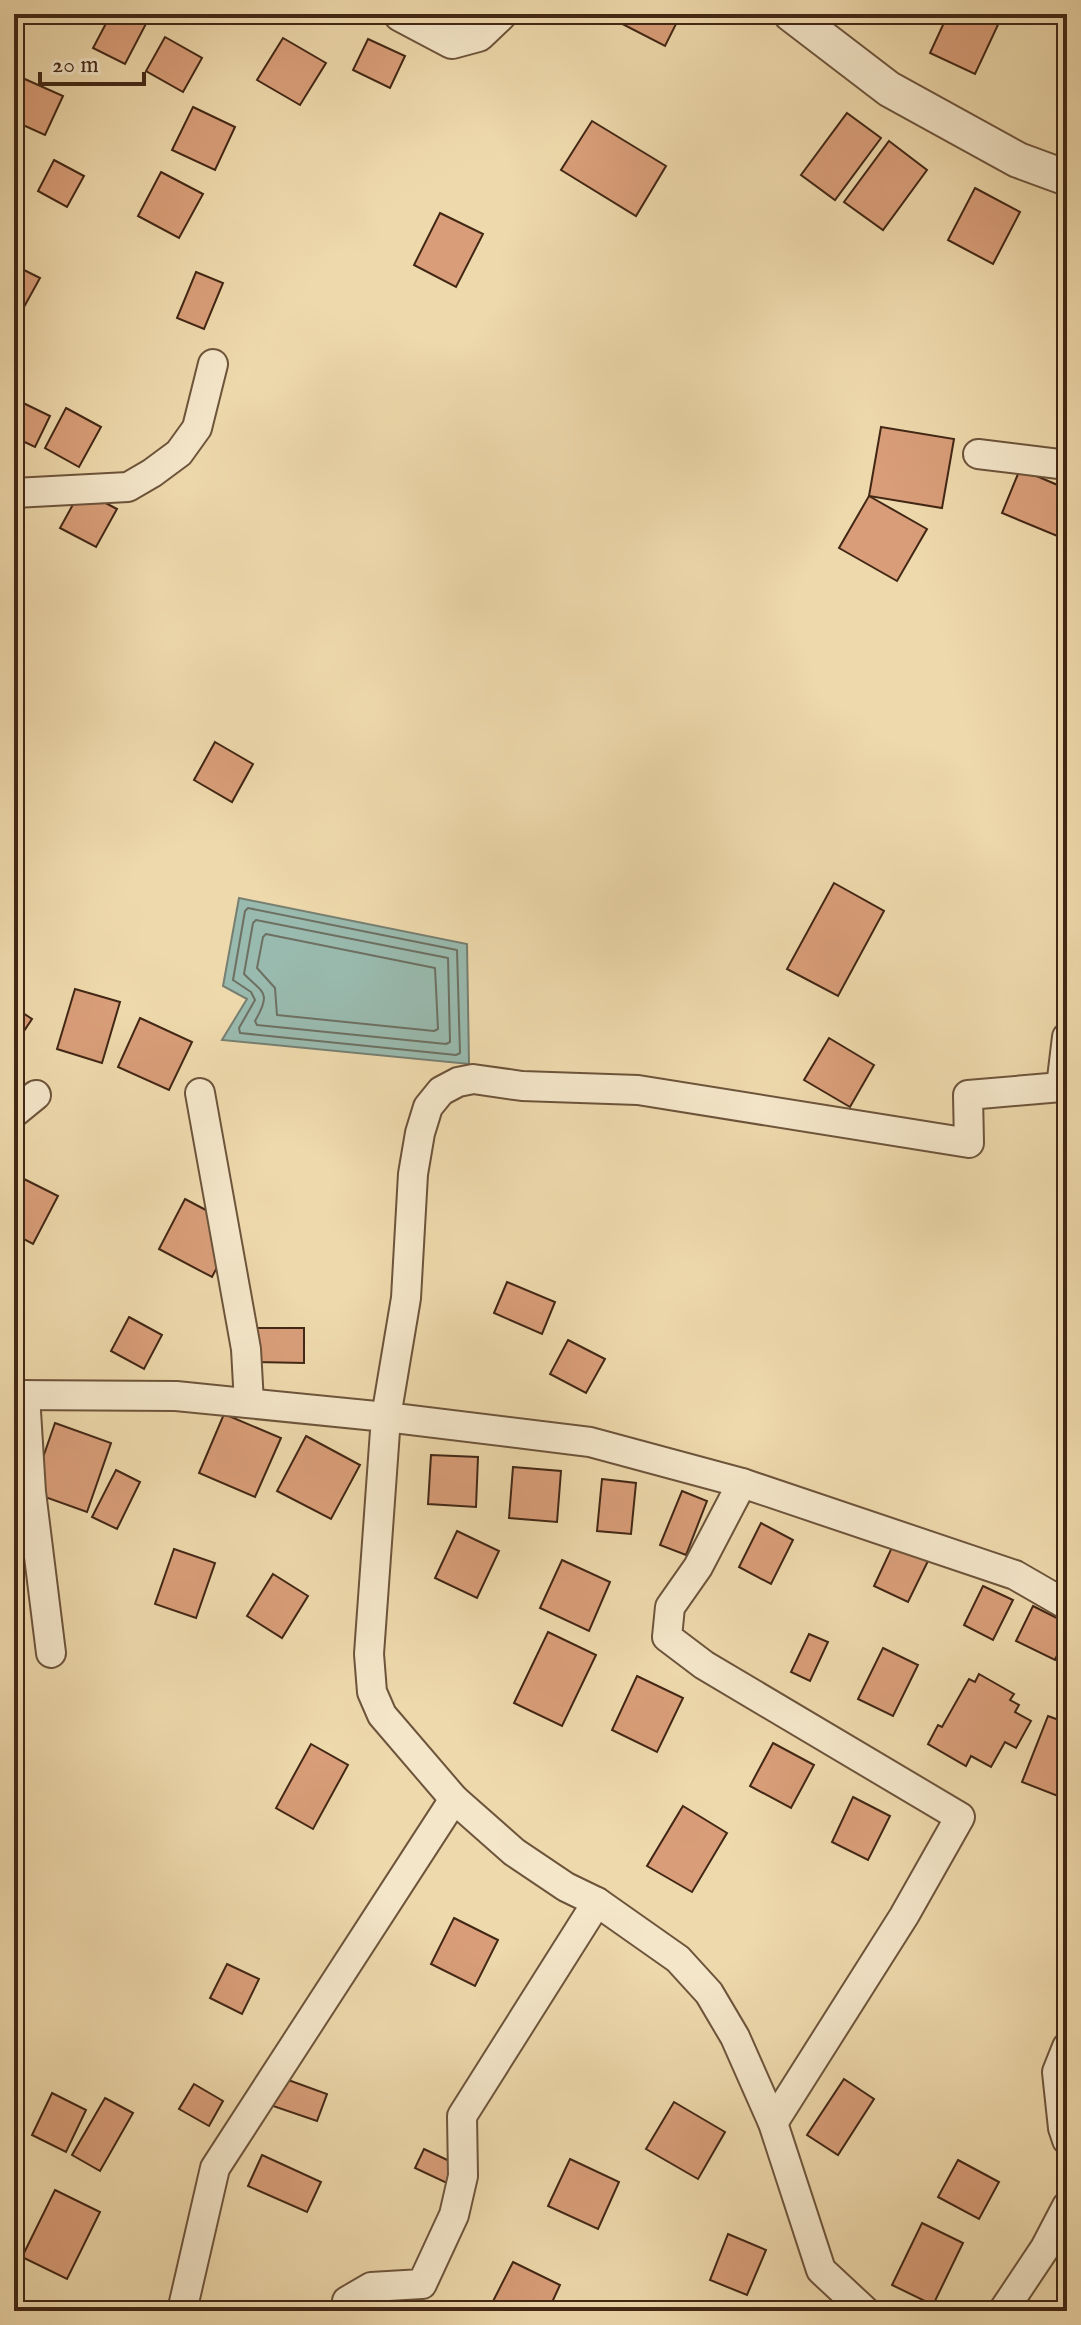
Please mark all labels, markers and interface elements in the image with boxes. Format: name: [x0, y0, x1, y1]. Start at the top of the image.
scale bar: [40, 36, 144, 86]
text: 20 m: [52, 50, 99, 81]

